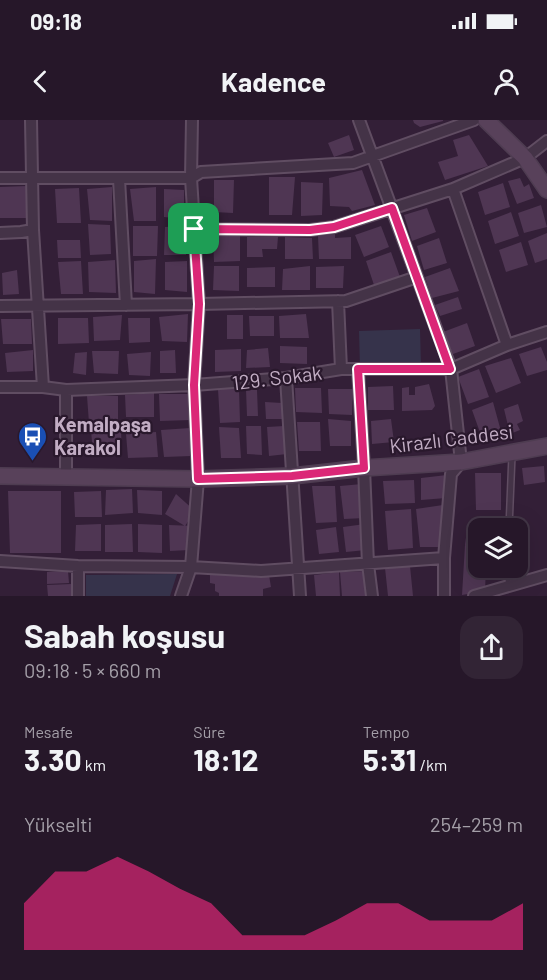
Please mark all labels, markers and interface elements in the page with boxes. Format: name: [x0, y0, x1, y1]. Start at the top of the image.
text: 09:18: [30, 8, 82, 34]
icon: back: [24, 65, 57, 98]
text: Kadence: [221, 65, 326, 97]
icon: person: [490, 65, 523, 98]
pin: [168, 203, 219, 254]
icon: arrive: [177, 212, 210, 245]
street label: 129. Sokak: [231, 360, 323, 394]
place label: Kemalpaşa Karakol: [54, 412, 151, 459]
street label: Kirazlı Caddesi: [388, 419, 514, 457]
bus stop icon: Kemalpaşa Karakol: [17, 420, 49, 462]
map controls: [468, 518, 528, 578]
button: layers: [468, 518, 528, 578]
text: Sabah koşusu: [24, 615, 225, 655]
button: share: [460, 616, 523, 679]
text: 09:18 · 5 × 660 m: [24, 658, 161, 682]
text: Mesafe: [24, 722, 73, 741]
text: Süre: [193, 722, 226, 741]
text: Tempo: [363, 722, 410, 741]
text: 3.30: [24, 741, 82, 777]
text: 18:12: [193, 741, 259, 777]
text: 5:31: [363, 741, 416, 777]
text: km: [82, 755, 106, 774]
text: /km: [416, 755, 447, 774]
text: Yükselti: [24, 812, 92, 836]
text: 254–259 m: [430, 812, 523, 836]

